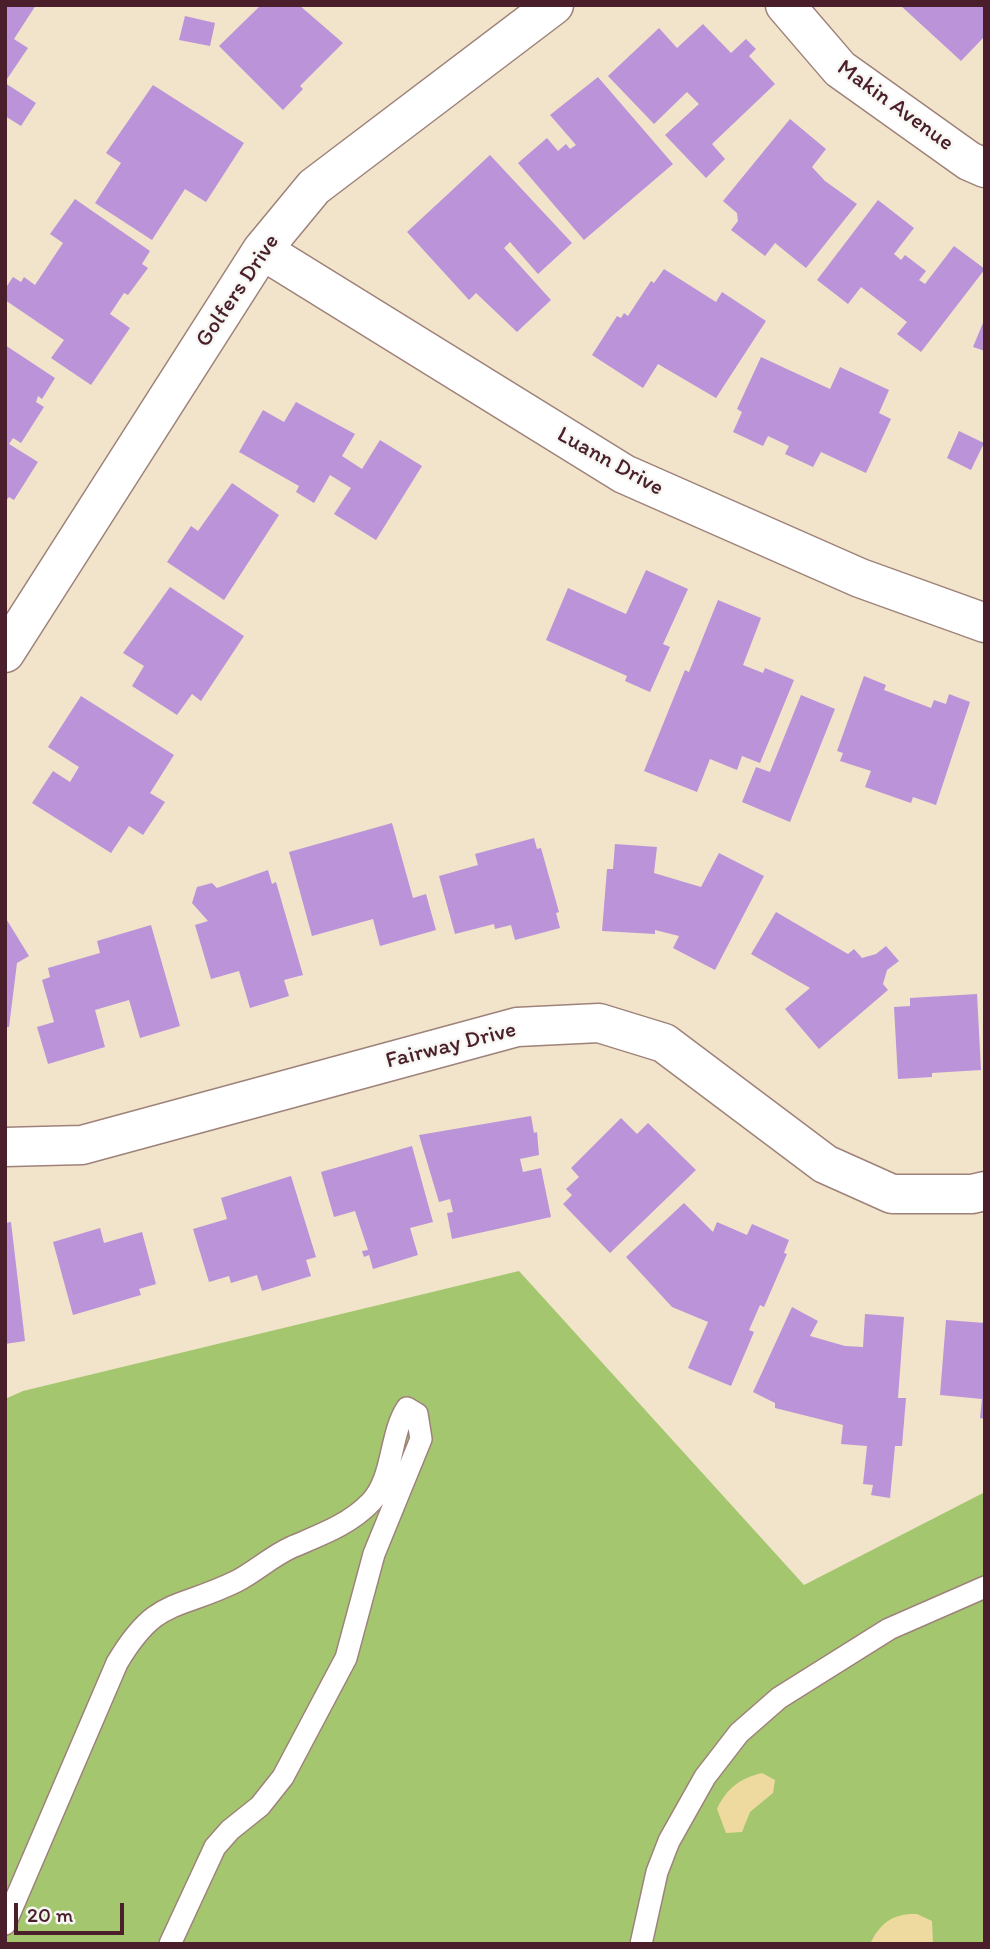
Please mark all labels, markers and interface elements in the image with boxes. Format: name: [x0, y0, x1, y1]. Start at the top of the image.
street label: Makin Avenue: [831, 55, 959, 157]
street label: Golfers Drive: [190, 229, 286, 353]
street label: Luann Drive: [552, 421, 668, 503]
street label: Fairway Drive: [383, 1016, 519, 1076]
scale bar: [18, 1890, 128, 1934]
text: 20 m: [27, 1902, 73, 1927]

